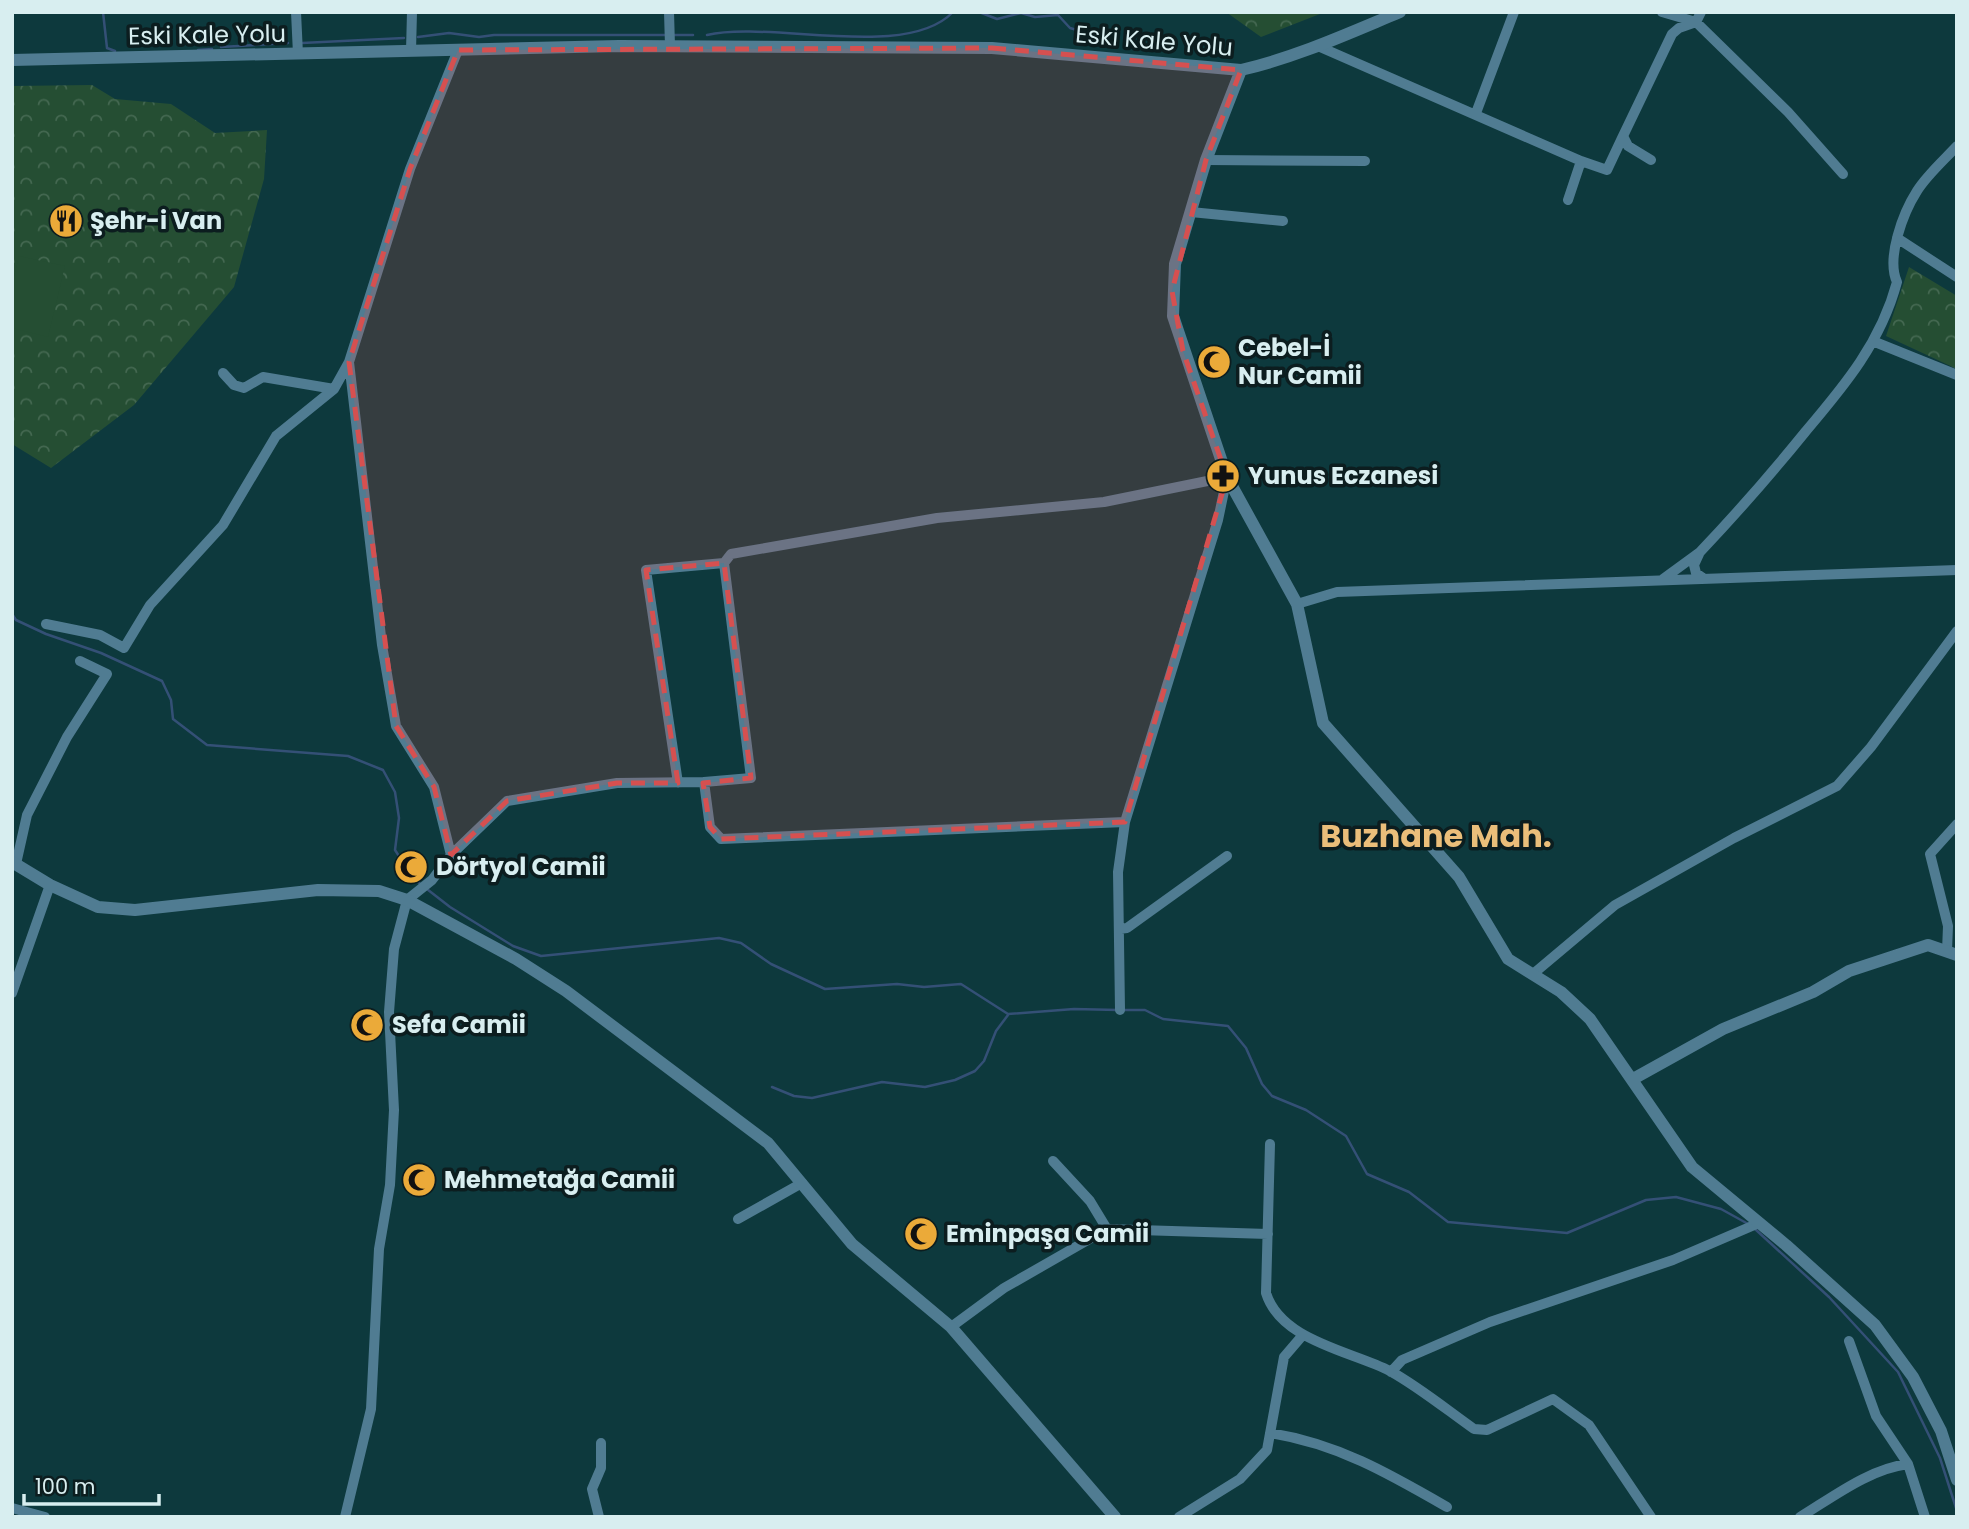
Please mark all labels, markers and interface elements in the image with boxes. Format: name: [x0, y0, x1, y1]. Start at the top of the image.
street label: Eski Kale Yolu: [128, 17, 286, 52]
street label: Eski Kale Yolu: [1074, 17, 1234, 64]
restaurant icon: Şehr-i Van: [47, 202, 85, 240]
place label: Şehr-i Van: [90, 204, 222, 237]
place label: Cebel-İ Nur Camii: [1238, 331, 1362, 392]
mosque icon: Cebel-İ Nur Camii: [1195, 343, 1233, 381]
pharmacy icon: Yunus Eczanesi: [1204, 457, 1242, 495]
place label: Yunus Eczanesi: [1248, 459, 1438, 492]
district label: Buzhane Mah.: [1320, 813, 1552, 858]
mosque icon: Dörtyol Camii: [392, 848, 430, 886]
place label: Dörtyol Camii: [436, 850, 606, 883]
mosque icon: Sefa Camii: [348, 1006, 386, 1044]
place label: Sefa Camii: [392, 1008, 526, 1041]
mosque icon: Mehmetağa Camii: [400, 1161, 438, 1199]
place label: Mehmetağa Camii: [444, 1163, 675, 1196]
mosque icon: Eminpaşa Camii: [902, 1215, 940, 1253]
place label: Eminpaşa Camii: [946, 1217, 1149, 1250]
scale bar: [24, 1462, 159, 1506]
text: 100 m: [35, 1472, 95, 1501]

